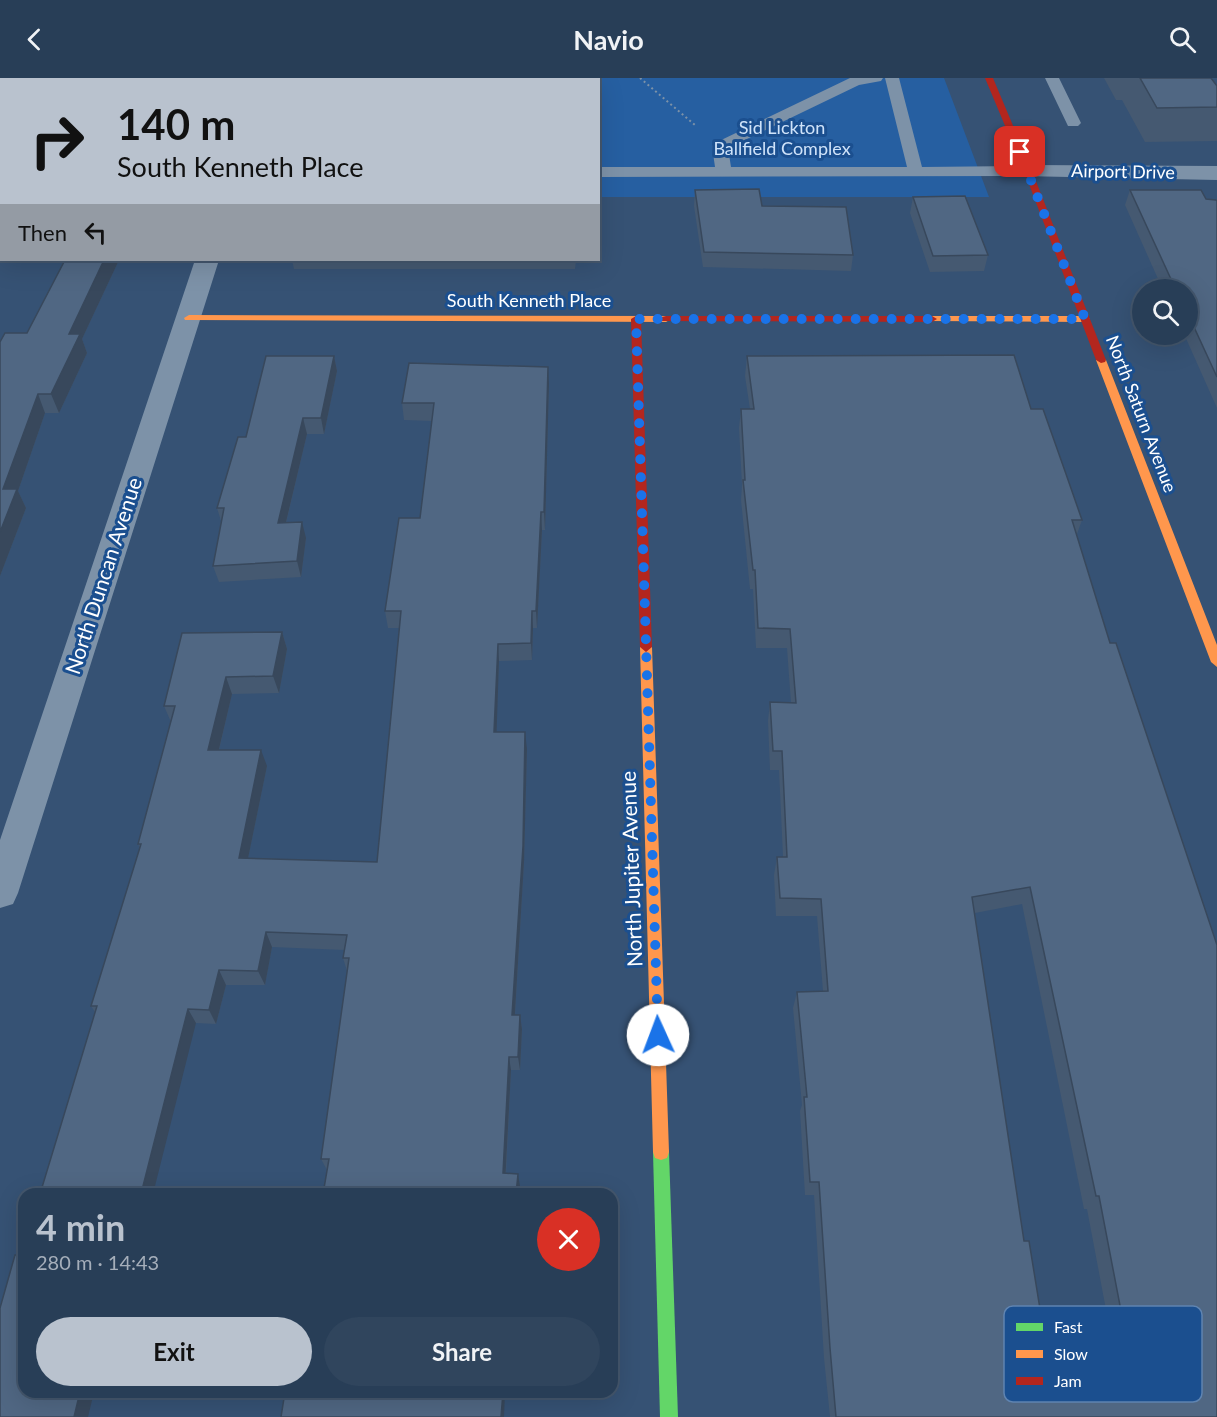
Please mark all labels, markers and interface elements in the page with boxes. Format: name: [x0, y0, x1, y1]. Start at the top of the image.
icon: back: [18, 23, 51, 56]
text: Navio: [573, 23, 644, 56]
icon: search: [1166, 23, 1199, 56]
text: 140 m: [117, 99, 235, 149]
icon: right: [18, 102, 96, 180]
park label: Sid Lickton Ballfield Complex: [713, 116, 851, 159]
pin: [994, 126, 1045, 177]
icon: arrive: [1003, 135, 1036, 168]
text: South Kenneth Place: [117, 150, 363, 183]
street label: Airport Drive: [1071, 159, 1175, 183]
icon: left: [79, 216, 112, 249]
text: Then: [18, 219, 67, 246]
map controls: [1132, 279, 1198, 345]
button: search: [1132, 279, 1198, 345]
street label: South Kenneth Place: [447, 289, 611, 311]
street label: North Saturn Avenue: [1102, 332, 1182, 495]
street label: North Duncan Avenue: [59, 474, 146, 677]
street label: North Jupiter Avenue: [615, 771, 646, 968]
position arrow: [626, 1003, 690, 1067]
text: 4 min: [36, 1205, 125, 1249]
button: close: [537, 1208, 600, 1271]
text: 280 m · 14:43: [36, 1250, 159, 1274]
legend: [1004, 1306, 1202, 1402]
button: Exit: [36, 1317, 312, 1386]
button: Share: [324, 1317, 600, 1386]
text: Fast: [1054, 1317, 1083, 1336]
text: Slow: [1054, 1344, 1088, 1363]
text: Jam: [1054, 1371, 1082, 1390]

